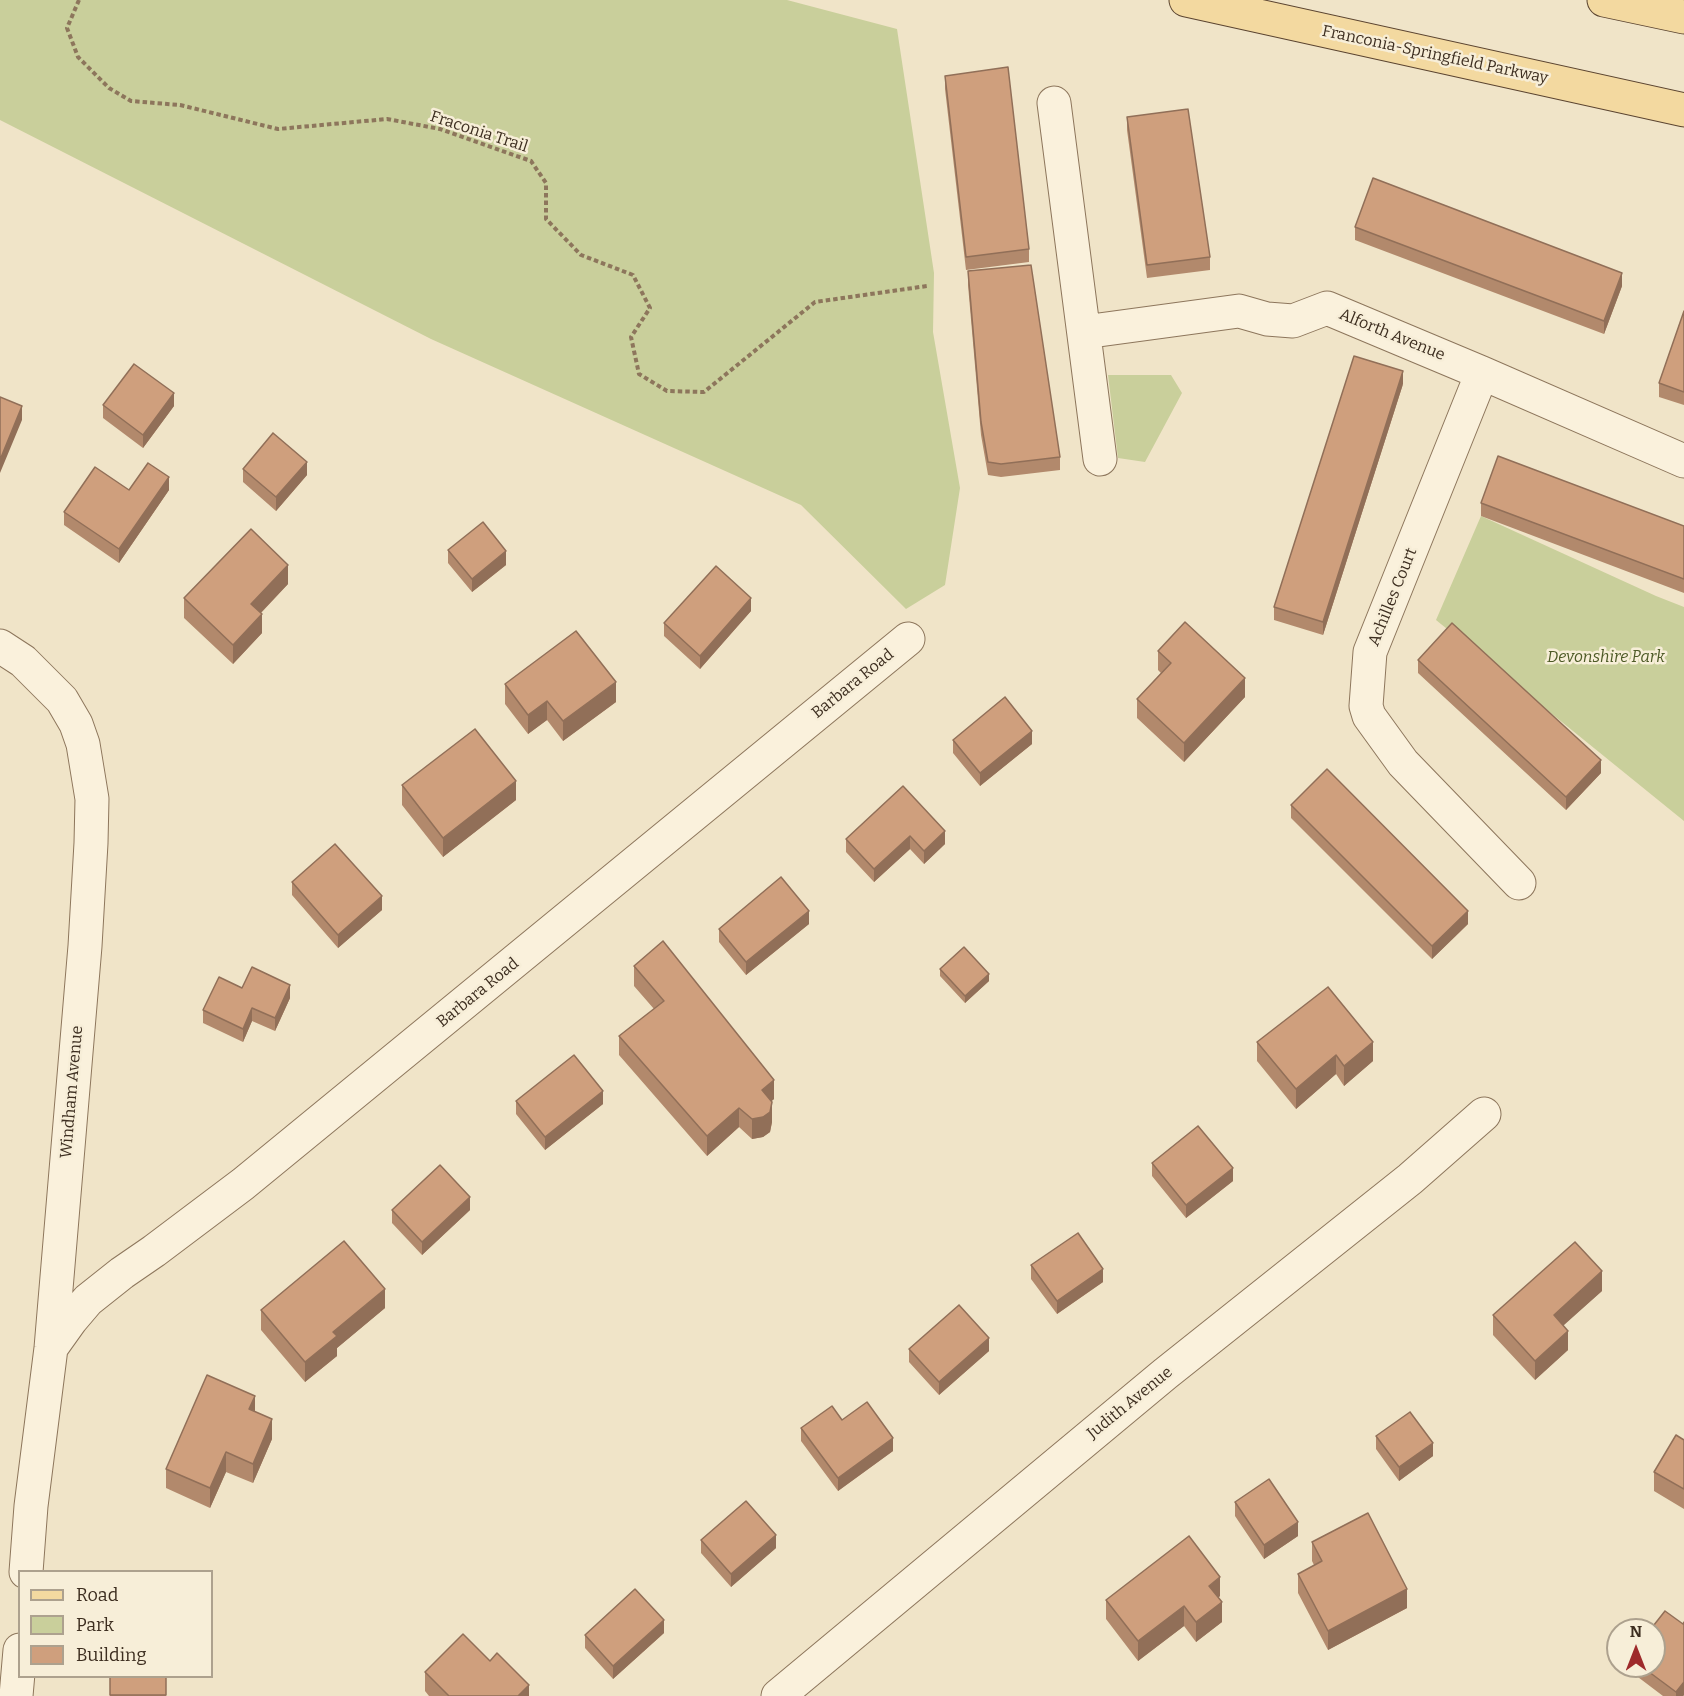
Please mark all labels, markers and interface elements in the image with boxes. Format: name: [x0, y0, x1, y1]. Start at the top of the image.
street label: Franconia-Springfield Parkway: [1320, 22, 1550, 88]
street label: Fraconia Trail: [428, 107, 530, 157]
street label: Alforth Avenue: [1336, 305, 1448, 365]
street label: Achilles Court: [1365, 545, 1421, 649]
street label: Barbara Road: [808, 645, 898, 723]
park label: Devonshire Park: [1547, 648, 1665, 668]
street label: Barbara Road: [433, 954, 523, 1032]
street label: Windham Avenue: [57, 1025, 87, 1159]
street label: Judith Avenue: [1083, 1363, 1177, 1443]
legend: [18, 1570, 213, 1678]
text: Road: [76, 1584, 118, 1606]
text: Park: [76, 1614, 114, 1636]
north arrow: [1606, 1618, 1666, 1678]
text: N: [1630, 1622, 1642, 1641]
text: Building: [76, 1644, 147, 1666]

